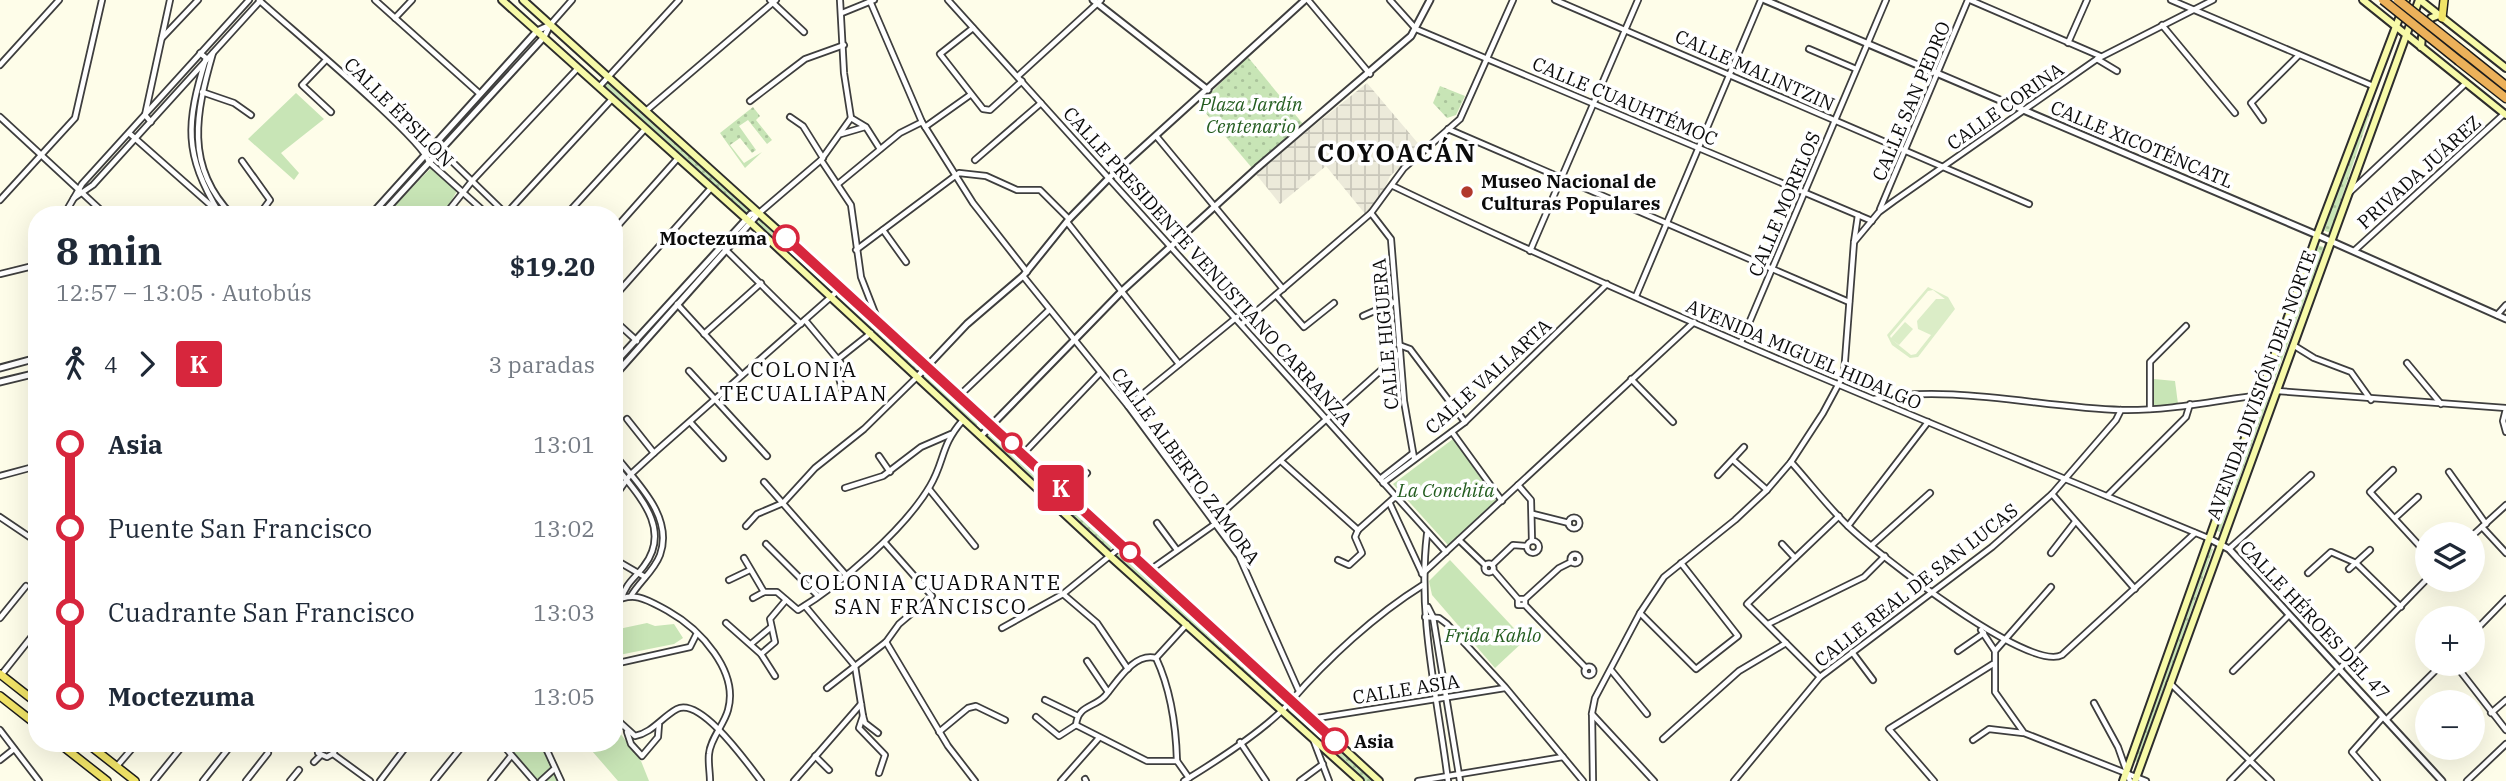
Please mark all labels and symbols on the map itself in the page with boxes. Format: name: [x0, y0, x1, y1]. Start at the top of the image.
street label: CALLE SAN PEDRO: [1867, 18, 1955, 184]
street label: CALLE MALINTZIN: [1671, 24, 1839, 116]
street label: CALLE CUAUHTÉMOC: [1529, 51, 1721, 151]
street label: CALLE ÉPSILON: [339, 52, 459, 172]
street label: CALLE CORINA: [1942, 57, 2068, 155]
park label: Plaza Jardín Centenario: [1199, 92, 1303, 138]
street label: CALLE XICOTÉNCATL: [2047, 95, 2237, 193]
street label: CALLE PRESIDENTE VENUSTIANO CARRANZA: [1058, 101, 1358, 431]
street label: PRIVADA JUÁREZ: [2352, 110, 2486, 234]
street label: CALLE MORELOS: [1743, 128, 1825, 280]
district label: COYOACÁN: [1317, 135, 1477, 169]
place label: Museo Nacional de Culturas Populares: [1481, 169, 1660, 215]
marker: Museo Nacional de Culturas Populares: [1459, 184, 1475, 200]
marker: Moctezuma: [773, 225, 799, 251]
place label: Moctezuma: [659, 226, 767, 250]
street label: AVENIDA DIVISIÓN DEL NORTE: [2201, 247, 2321, 523]
street label: CALLE HIGUERA: [1366, 257, 1404, 411]
street label: AVENIDA MIGUEL HIDALGO: [1683, 293, 1925, 415]
street label: CALLE VALLARTA: [1420, 313, 1556, 439]
district label: COLONIA TECUALIAPAN: [719, 355, 889, 407]
street label: CALLE ALBERTO ZAMORA: [1107, 363, 1265, 569]
unlabelled marker: [1002, 433, 1022, 453]
line badge: K: [1038, 465, 1084, 511]
park label: La Conchita: [1396, 478, 1495, 502]
street label: CALLE REAL DE SAN LUCAS: [1809, 498, 2023, 672]
street label: CALLE HÉROES DEL 47: [2235, 535, 2395, 705]
unlabelled marker: [1120, 542, 1140, 562]
district label: COLONIA CUADRANTE SAN FRANCISCO: [800, 568, 1062, 620]
park label: Frida Kahlo: [1444, 623, 1541, 647]
street label: CALLE ASIA: [1351, 669, 1461, 709]
marker: Asia: [1322, 728, 1348, 754]
place label: Asia: [1354, 729, 1394, 753]

